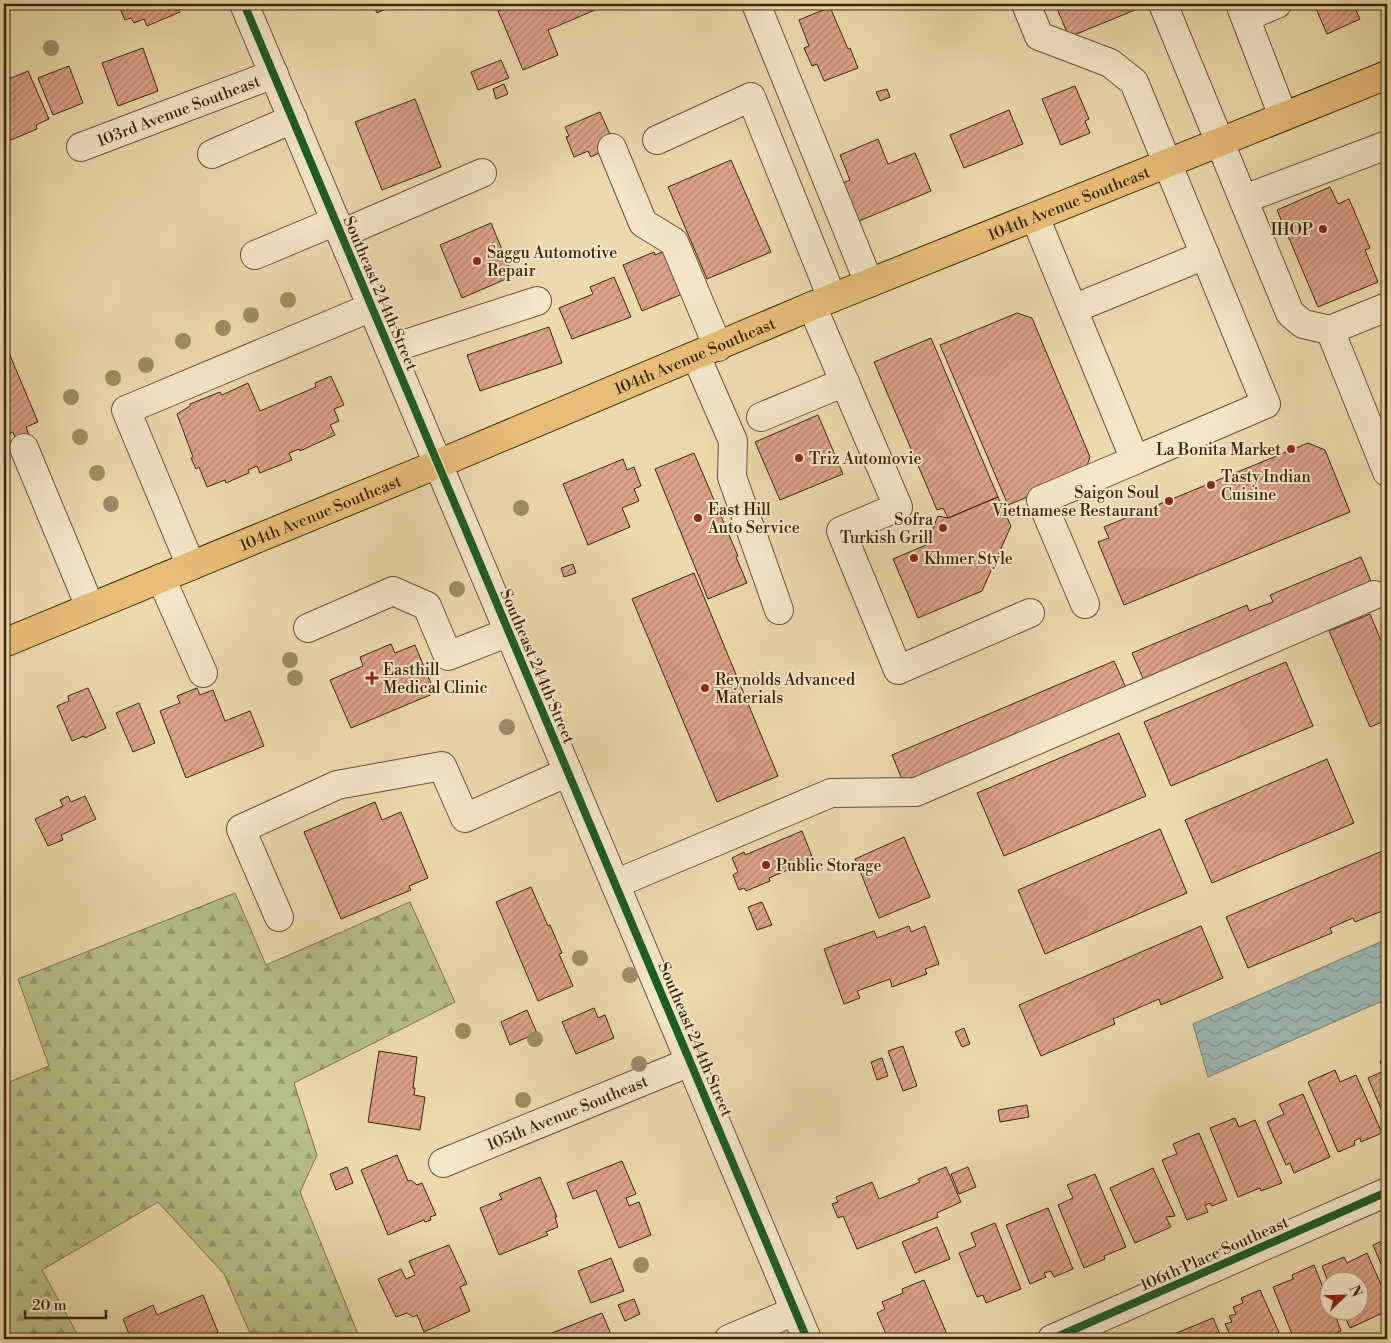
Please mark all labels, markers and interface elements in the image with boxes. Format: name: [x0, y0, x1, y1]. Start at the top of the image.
street label: 103rd Avenue Southeast: [94, 71, 263, 151]
street label: 104th Avenue Southeast: [985, 162, 1153, 245]
street label: Southeast 244th Street: [338, 213, 422, 374]
place label: IHOP: [1271, 220, 1313, 240]
marker: IHOP: [1317, 223, 1329, 235]
place label: Saggu Automotive Repair: [487, 243, 617, 281]
marker: Saggu Automotive Repair: [471, 255, 483, 267]
street label: 104th Avenue Southeast: [611, 314, 779, 399]
place label: La Bonita Market: [1156, 440, 1281, 460]
marker: La Bonita Market: [1285, 443, 1297, 455]
place label: Triz Automovie: [809, 449, 922, 469]
marker: Triz Automovie: [793, 452, 805, 464]
place label: Tasty Indian Cuisine: [1221, 467, 1311, 505]
street label: 104th Avenue Southeast: [237, 471, 405, 556]
marker: Tasty Indian Cuisine: [1205, 479, 1217, 491]
place label: Saigon Soul Vietnamese Restaurant: [991, 483, 1159, 521]
marker: Saigon Soul Vietnamese Restaurant: [1163, 495, 1175, 507]
place label: East Hill Auto Service: [707, 500, 800, 538]
place label: Sofra Turkish Grill: [840, 510, 934, 548]
marker: East Hill Auto Service: [692, 512, 704, 524]
marker: Sofra Turkish Grill: [937, 522, 949, 534]
place label: Khmer Style: [924, 549, 1013, 569]
marker: Khmer Style: [908, 552, 920, 564]
street label: Southeast 244th Street: [495, 586, 579, 747]
place label: Easthill Medical Clinic: [383, 660, 488, 698]
place label: Reynolds Advanced Materials: [715, 670, 855, 708]
marker: Easthill Medical Clinic: [365, 671, 379, 685]
marker: Reynolds Advanced Materials: [699, 682, 711, 694]
place label: Public Storage: [776, 856, 881, 876]
marker: Public Storage: [760, 859, 772, 871]
street label: Southeast 244th Street: [653, 959, 737, 1120]
street label: 105th Avenue Southeast: [484, 1071, 651, 1155]
street label: 106th Place Southeast: [1137, 1212, 1292, 1296]
north arrow: [1318, 1270, 1368, 1320]
text: N: [1345, 1283, 1365, 1300]
scale bar: [25, 1288, 106, 1320]
text: 20 m: [32, 1296, 67, 1315]

